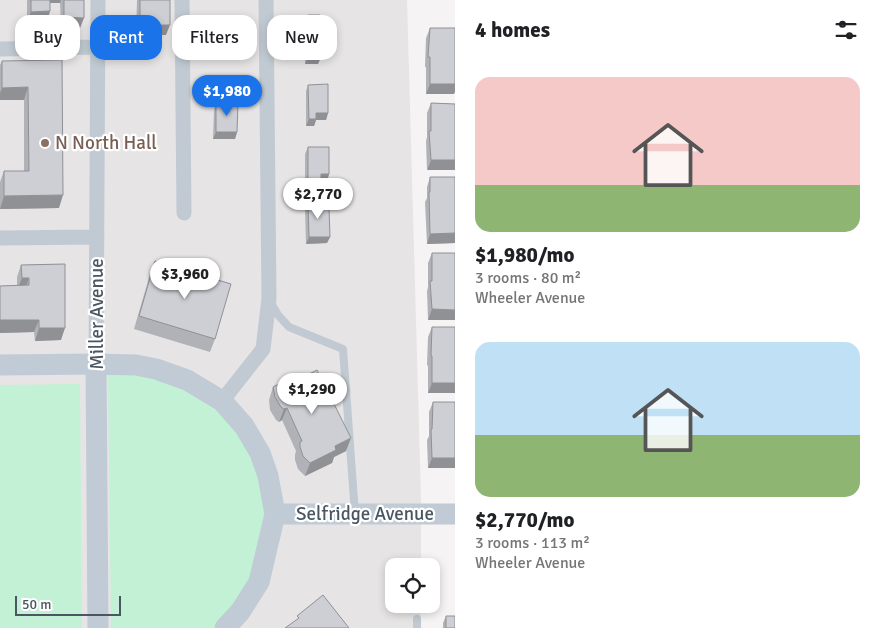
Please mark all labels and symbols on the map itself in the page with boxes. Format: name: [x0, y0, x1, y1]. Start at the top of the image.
pin: $1,980: [186, 74, 268, 117]
place label: N North Hall: [55, 131, 157, 155]
marker: N North Hall: [39, 137, 51, 149]
pin: $2,770: [277, 178, 359, 220]
street label: Miller Avenue: [85, 258, 109, 370]
pin: $3,960: [144, 258, 226, 300]
pin: $1,290: [271, 372, 353, 415]
street label: Selfridge Avenue: [296, 502, 434, 526]
scale bar: [15, 593, 121, 616]

